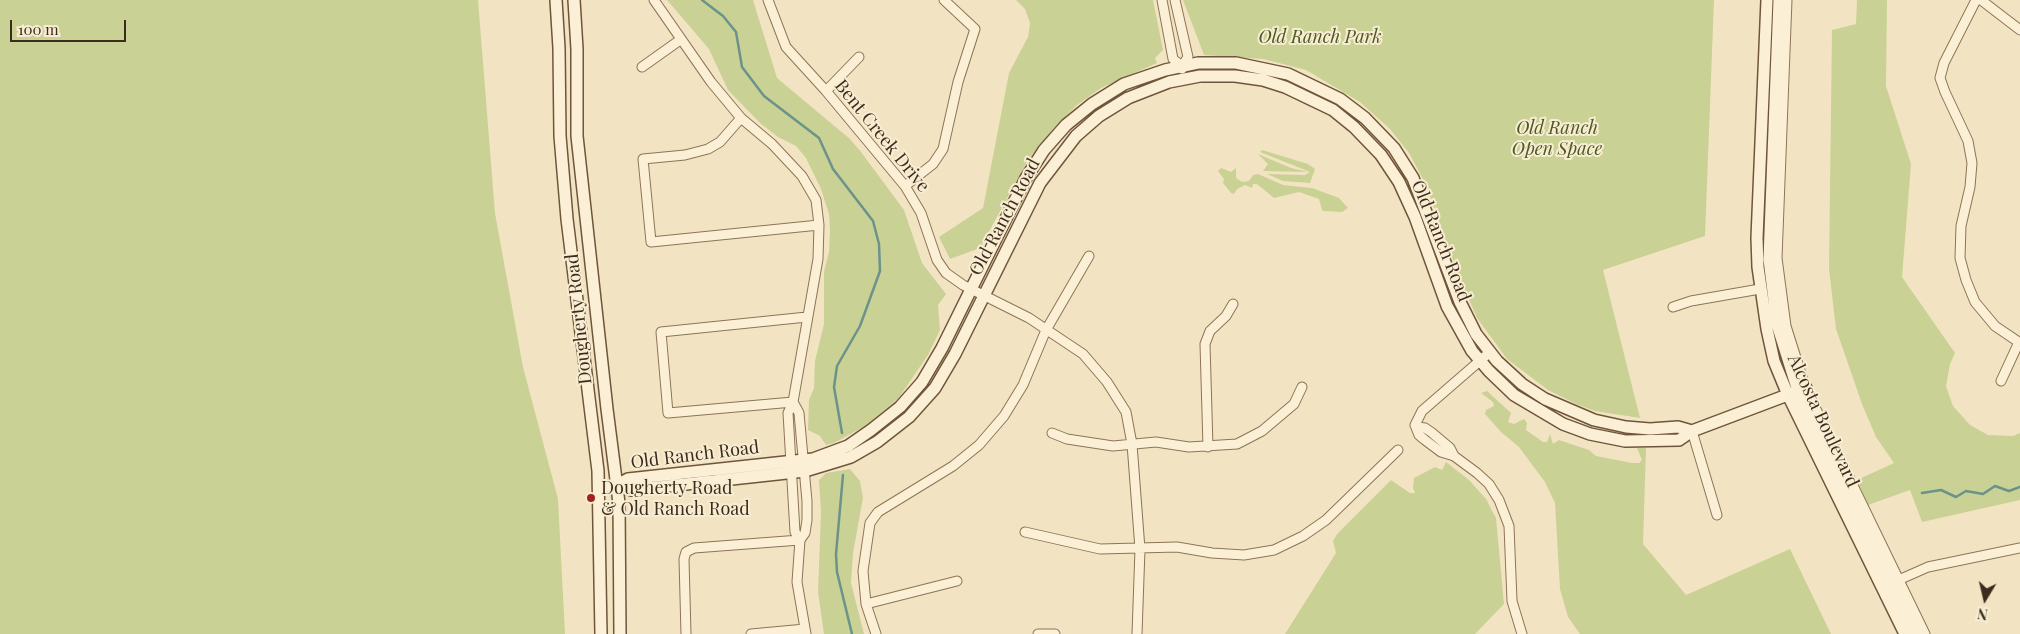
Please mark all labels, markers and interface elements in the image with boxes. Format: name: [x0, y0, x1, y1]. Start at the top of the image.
scale bar: [12, 10, 129, 42]
text: 100 m: [18, 19, 59, 39]
park label: Old Ranch Park: [1259, 26, 1381, 48]
street label: Bent Creek Drive: [830, 75, 934, 197]
park label: Old Ranch Open Space: [1512, 117, 1602, 160]
street label: Old Ranch Road: [965, 155, 1045, 279]
street label: Old Ranch Road: [1407, 177, 1475, 305]
street label: Dougherty Road: [561, 253, 597, 385]
street label: Alcosta Boulevard: [1783, 351, 1863, 491]
street label: Old Ranch Road: [630, 436, 760, 474]
place label: Dougherty Road & Old Ranch Road: [601, 477, 750, 520]
marker: Dougherty Road & Old Ranch Road: [585, 492, 597, 504]
north arrow: [1960, 574, 2010, 624]
text: N: [1976, 604, 1989, 624]

